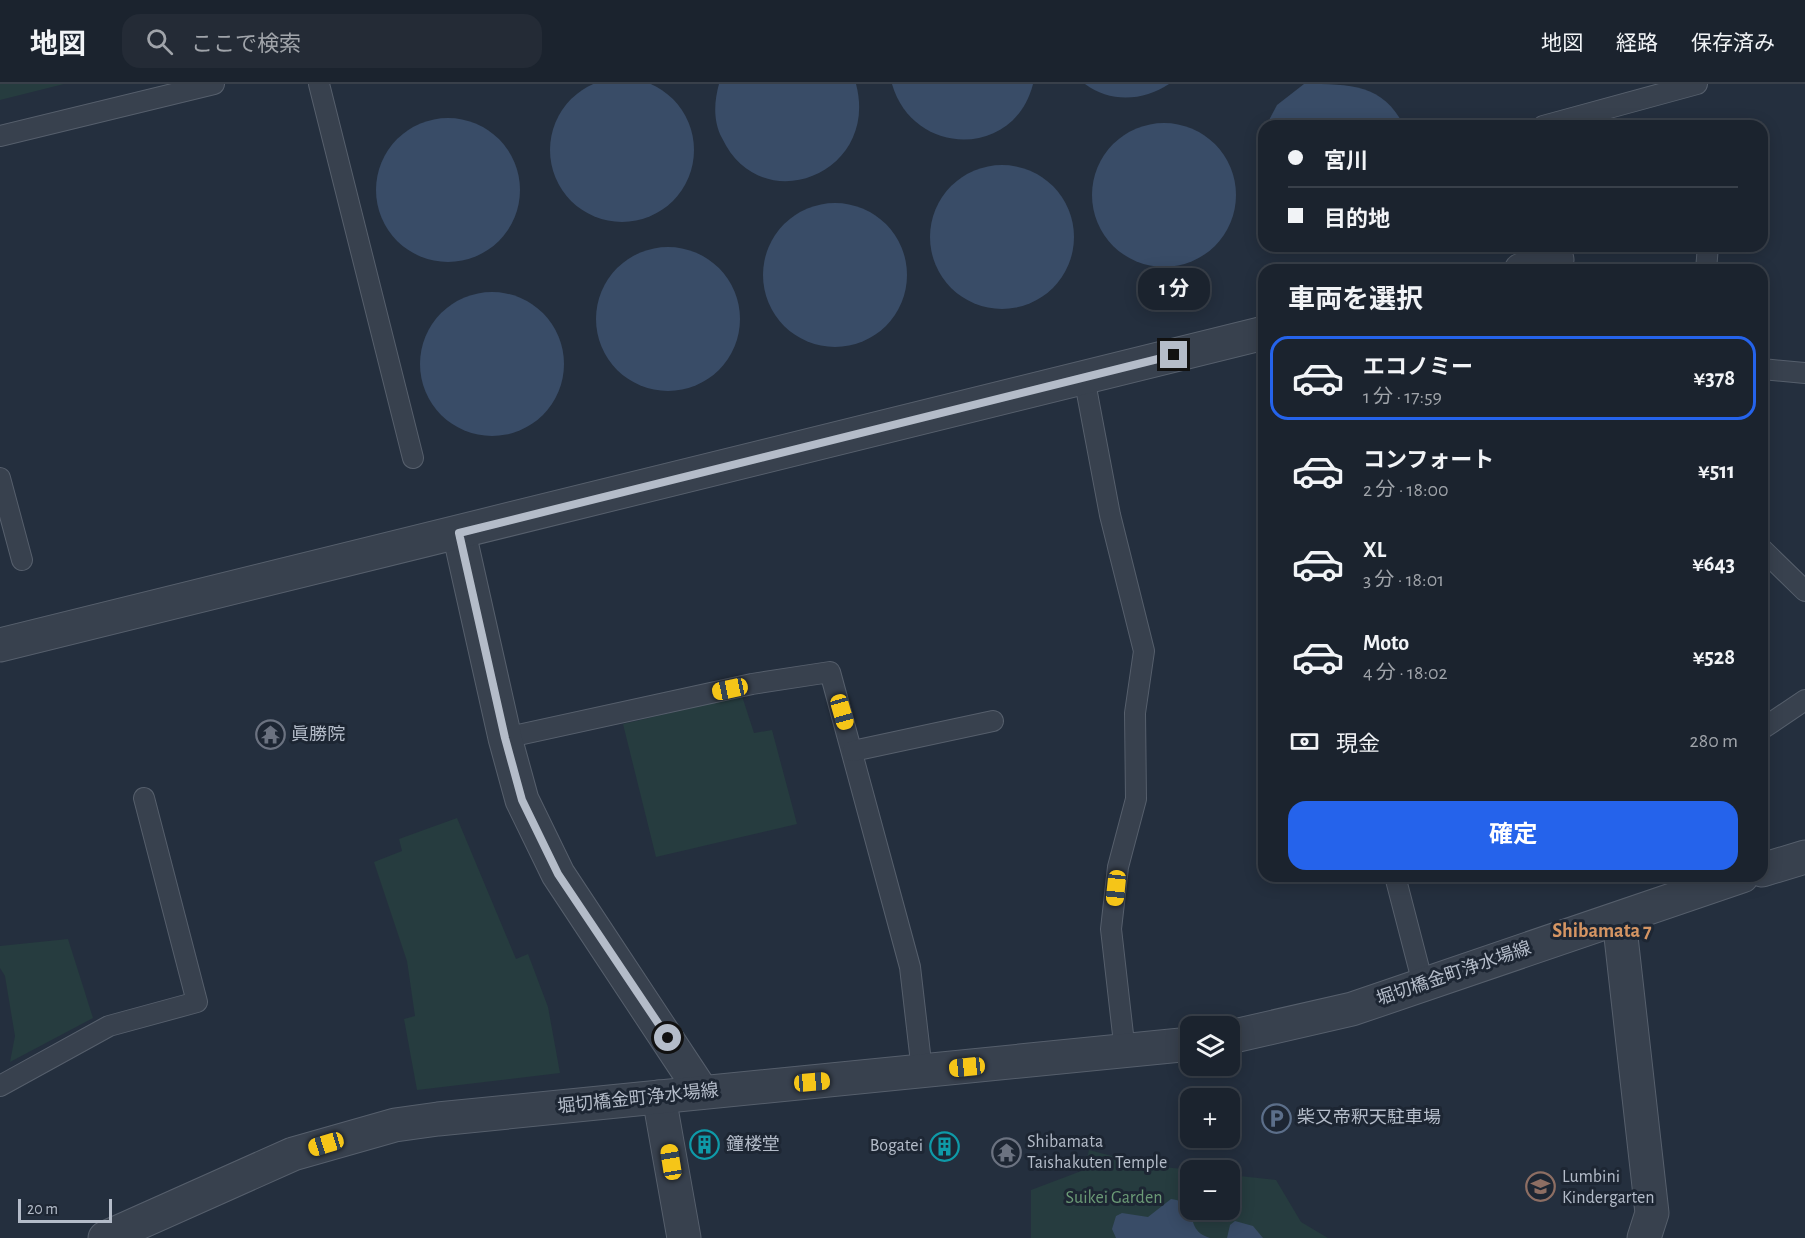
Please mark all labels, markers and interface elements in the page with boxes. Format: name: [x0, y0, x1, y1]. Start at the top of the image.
search box: [122, 14, 542, 68]
icon: search: [143, 25, 176, 58]
text: 地図: [30, 31, 86, 59]
text: ここで検索: [191, 33, 301, 55]
text: 地図: [1541, 33, 1583, 54]
text: 経路: [1616, 33, 1658, 54]
text: 保存済み: [1691, 33, 1775, 54]
text: 宮川: [1324, 150, 1368, 172]
text: 目的地: [1324, 208, 1390, 230]
callout: 1 分: [1138, 268, 1210, 310]
text: 1 分: [1159, 279, 1189, 299]
text: 車両を選択: [1288, 286, 1423, 313]
route end: [1160, 341, 1187, 368]
icon: car: [1291, 351, 1345, 405]
text: エコノミー: [1363, 356, 1473, 378]
text: ¥378: [1694, 367, 1735, 389]
text: 1 分 · 17:59: [1363, 387, 1442, 407]
icon: car: [1291, 444, 1345, 498]
text: コンフォート: [1363, 449, 1494, 471]
text: ¥511: [1698, 460, 1735, 482]
text: 2 分 · 18:00: [1363, 480, 1449, 500]
icon: car: [1291, 537, 1345, 591]
text: XL: [1363, 539, 1386, 561]
text: ¥643: [1692, 553, 1735, 575]
text: 3 分 · 18:01: [1363, 570, 1444, 590]
icon: car: [1291, 630, 1345, 684]
text: Moto: [1363, 632, 1409, 654]
text: ¥528: [1693, 646, 1735, 668]
text: 4 分 · 18:02: [1363, 663, 1448, 683]
car: [711, 676, 749, 702]
car: [828, 692, 856, 732]
temple icon: 眞勝院: [254, 719, 286, 751]
place label: 眞勝院: [291, 725, 345, 744]
icon: cash: [1288, 725, 1321, 758]
text: 280 m: [1690, 731, 1738, 751]
text: 現金: [1336, 733, 1380, 755]
button: 確定: [1288, 801, 1738, 870]
car: [1105, 869, 1127, 907]
district label: Shibamata 7: [1552, 921, 1652, 941]
street label: 堀切橋金町浄水場線: [1374, 937, 1534, 1009]
map controls: [1180, 1016, 1240, 1220]
button: layers: [1180, 1016, 1240, 1076]
route start: [654, 1024, 681, 1051]
car: [948, 1056, 986, 1078]
car: [793, 1071, 831, 1093]
street label: 堀切橋金町浄水場線: [556, 1080, 719, 1116]
button: +: [1180, 1088, 1240, 1148]
parking icon: 柴又帝釈天駐車場: [1260, 1102, 1292, 1134]
place label: 柴又帝釈天駐車場: [1297, 1108, 1441, 1127]
building icon: 鐘楼堂: [689, 1129, 721, 1161]
car: [306, 1130, 346, 1158]
building icon: Bogatei: [928, 1130, 960, 1162]
place label: Shibamata Taishakuten Temple: [1027, 1133, 1167, 1172]
place label: 鐘楼堂: [726, 1134, 780, 1154]
temple icon: Shibamata Taishakuten Temple: [990, 1136, 1022, 1168]
place label: Bogatei: [870, 1137, 923, 1155]
car: [659, 1143, 683, 1181]
button: −: [1180, 1160, 1240, 1220]
place label: Lumbini Kindergarten: [1562, 1168, 1654, 1207]
school or university icon: Lumbini Kindergarten: [1525, 1171, 1557, 1203]
park label: Suikei Garden: [1065, 1189, 1163, 1207]
scale bar: [18, 1196, 112, 1224]
text: 20 m: [27, 1201, 58, 1217]

